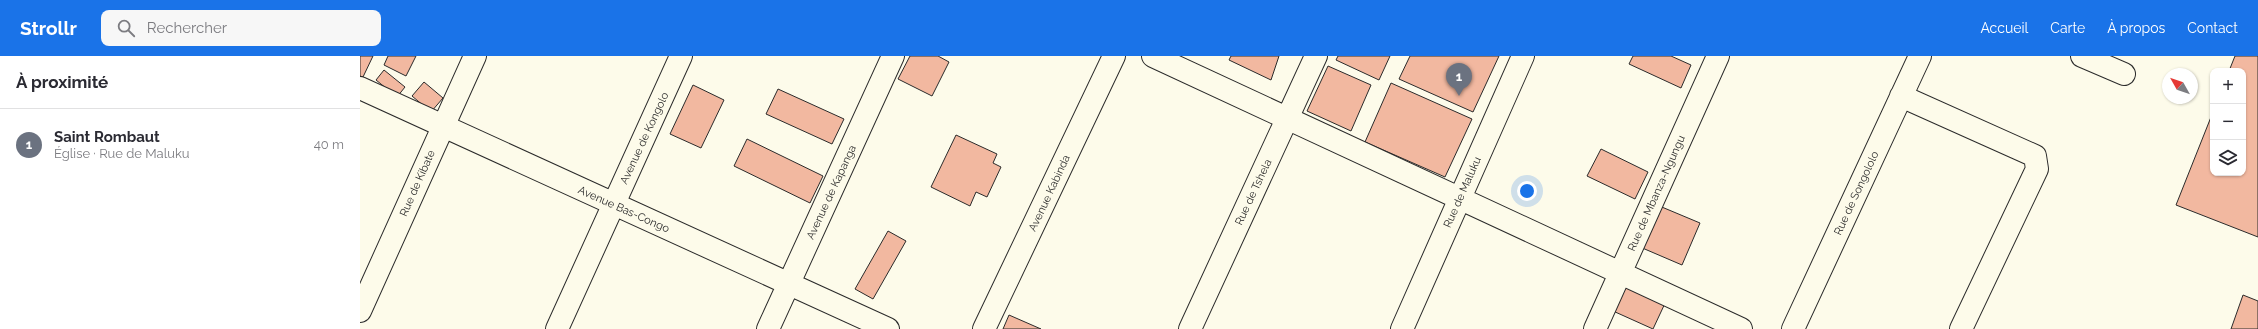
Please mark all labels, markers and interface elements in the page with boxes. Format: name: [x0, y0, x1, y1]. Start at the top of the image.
search box: [101, 10, 381, 46]
text: Strollr: [20, 17, 77, 39]
icon: search: [115, 17, 137, 39]
text: Rechercher: [147, 19, 227, 37]
text: Accueil: [1980, 20, 2028, 36]
text: Carte: [2050, 20, 2085, 36]
text: À propos: [2107, 20, 2165, 36]
text: Contact: [2187, 20, 2238, 36]
pin: 1: [1446, 63, 1472, 96]
north arrow: [2162, 68, 2198, 104]
map controls: [2210, 68, 2246, 176]
button: +: [2210, 68, 2246, 104]
text: À proximité: [16, 72, 108, 92]
street label: Avenue de Kongolo: [617, 90, 672, 186]
button: −: [2210, 104, 2246, 140]
text: Saint Rombaut: [54, 128, 160, 146]
street label: Rue de Mbanza-Ngungu: [1625, 133, 1688, 253]
text: 1: [26, 137, 32, 152]
text: 40 m: [314, 137, 344, 152]
button: layers: [2210, 140, 2246, 176]
street label: Avenue de Kapanga: [804, 143, 859, 241]
text: Église · Rue de Maluku: [54, 146, 190, 161]
street label: Rue de Kibate: [397, 148, 438, 218]
street label: Rue de Songololo: [1831, 149, 1882, 237]
street label: Avenue Kabinda: [1026, 153, 1073, 234]
street label: Rue de Maluku: [1441, 155, 1484, 230]
street label: Rue de Tshela: [1232, 157, 1274, 227]
your location: [1517, 181, 1537, 201]
street label: Avenue Bas-Congo: [576, 183, 672, 236]

